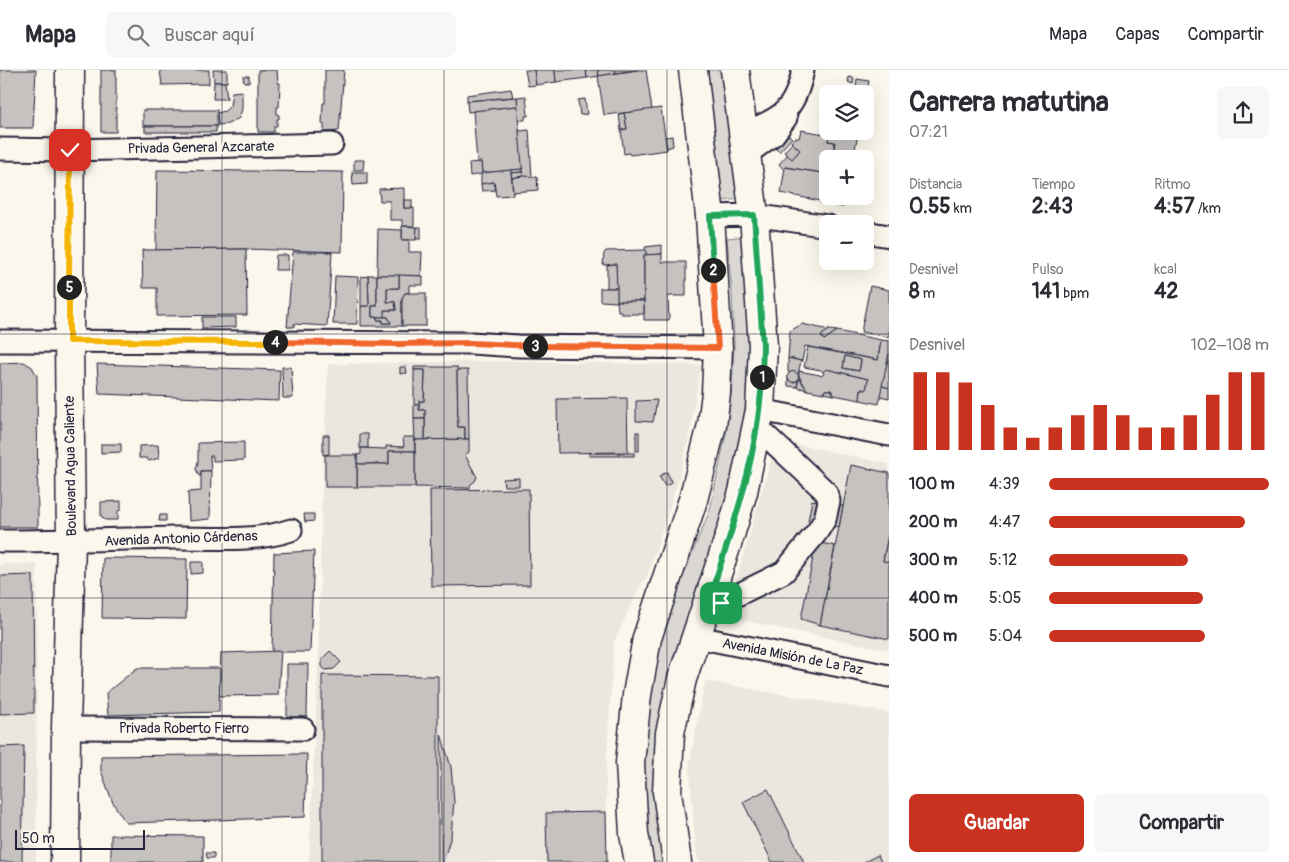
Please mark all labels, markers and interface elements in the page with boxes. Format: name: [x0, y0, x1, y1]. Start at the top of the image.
search box: [106, 12, 456, 57]
text: Mapa: [25, 20, 76, 49]
icon: search: [124, 21, 152, 49]
text: Buscar aquí: [164, 23, 255, 47]
text: Mapa: [1049, 23, 1087, 46]
text: Capas: [1115, 23, 1160, 46]
text: Compartir: [1188, 23, 1264, 46]
map controls: [819, 85, 874, 270]
button: layers: [819, 85, 874, 140]
text: Carrera matutina: [909, 85, 1109, 120]
button: share: [1217, 87, 1269, 139]
text: 07:21: [909, 122, 948, 142]
pin: [49, 129, 91, 171]
icon: check: [56, 136, 84, 164]
street label: Privada General Azcarate: [128, 138, 275, 157]
button: +: [819, 150, 874, 205]
text: Distancia: [909, 176, 962, 193]
text: Tiempo: [1032, 176, 1075, 193]
text: Ritmo: [1154, 176, 1191, 193]
text: 0.55: [909, 193, 951, 220]
text: 2:43: [1032, 193, 1073, 220]
text: 4:57: [1154, 193, 1195, 220]
text: km: [951, 200, 972, 217]
text: /km: [1195, 200, 1221, 217]
button: −: [819, 215, 874, 270]
pin: 2: [700, 258, 726, 282]
text: Desnivel: [909, 261, 958, 278]
text: Pulso: [1032, 261, 1064, 278]
text: kcal: [1154, 261, 1177, 278]
text: 2: [710, 262, 717, 279]
pin: 5: [56, 274, 82, 300]
text: 8: [909, 278, 920, 305]
text: 141: [1032, 278, 1060, 305]
text: 42: [1154, 278, 1178, 305]
text: 5: [66, 279, 73, 296]
text: m: [920, 285, 935, 302]
text: bpm: [1060, 285, 1089, 302]
pin: 4: [262, 330, 288, 354]
text: 4: [271, 334, 280, 351]
pin: 3: [522, 334, 548, 358]
text: Desnivel: [909, 335, 965, 355]
text: 102–108 m: [1191, 335, 1269, 355]
text: 3: [532, 338, 539, 355]
pin: 1: [750, 364, 774, 390]
text: 1: [760, 369, 765, 386]
street label: Boulevard Agua Caliente: [61, 395, 80, 537]
text: 100 m: [909, 474, 955, 494]
text: 4:39: [989, 474, 1020, 494]
text: 200 m: [909, 512, 957, 532]
text: 4:47: [989, 512, 1020, 532]
street label: Avenida Antonio Cárdenas: [104, 527, 259, 550]
text: 300 m: [909, 550, 957, 570]
text: 5:12: [989, 550, 1017, 570]
pin: [700, 582, 742, 624]
text: 400 m: [909, 588, 958, 608]
text: 5:05: [989, 588, 1022, 608]
icon: arrive: [707, 589, 735, 617]
text: 500 m: [909, 626, 957, 646]
text: 5:04: [989, 626, 1022, 646]
street label: Avenida Misión de La Paz: [721, 634, 865, 679]
street label: Privada Roberto Fierro: [119, 720, 250, 737]
button: Guardar: [909, 794, 1084, 852]
button: Compartir: [1094, 794, 1269, 852]
scale bar: [15, 827, 145, 850]
text: 50 m: [22, 830, 55, 847]

